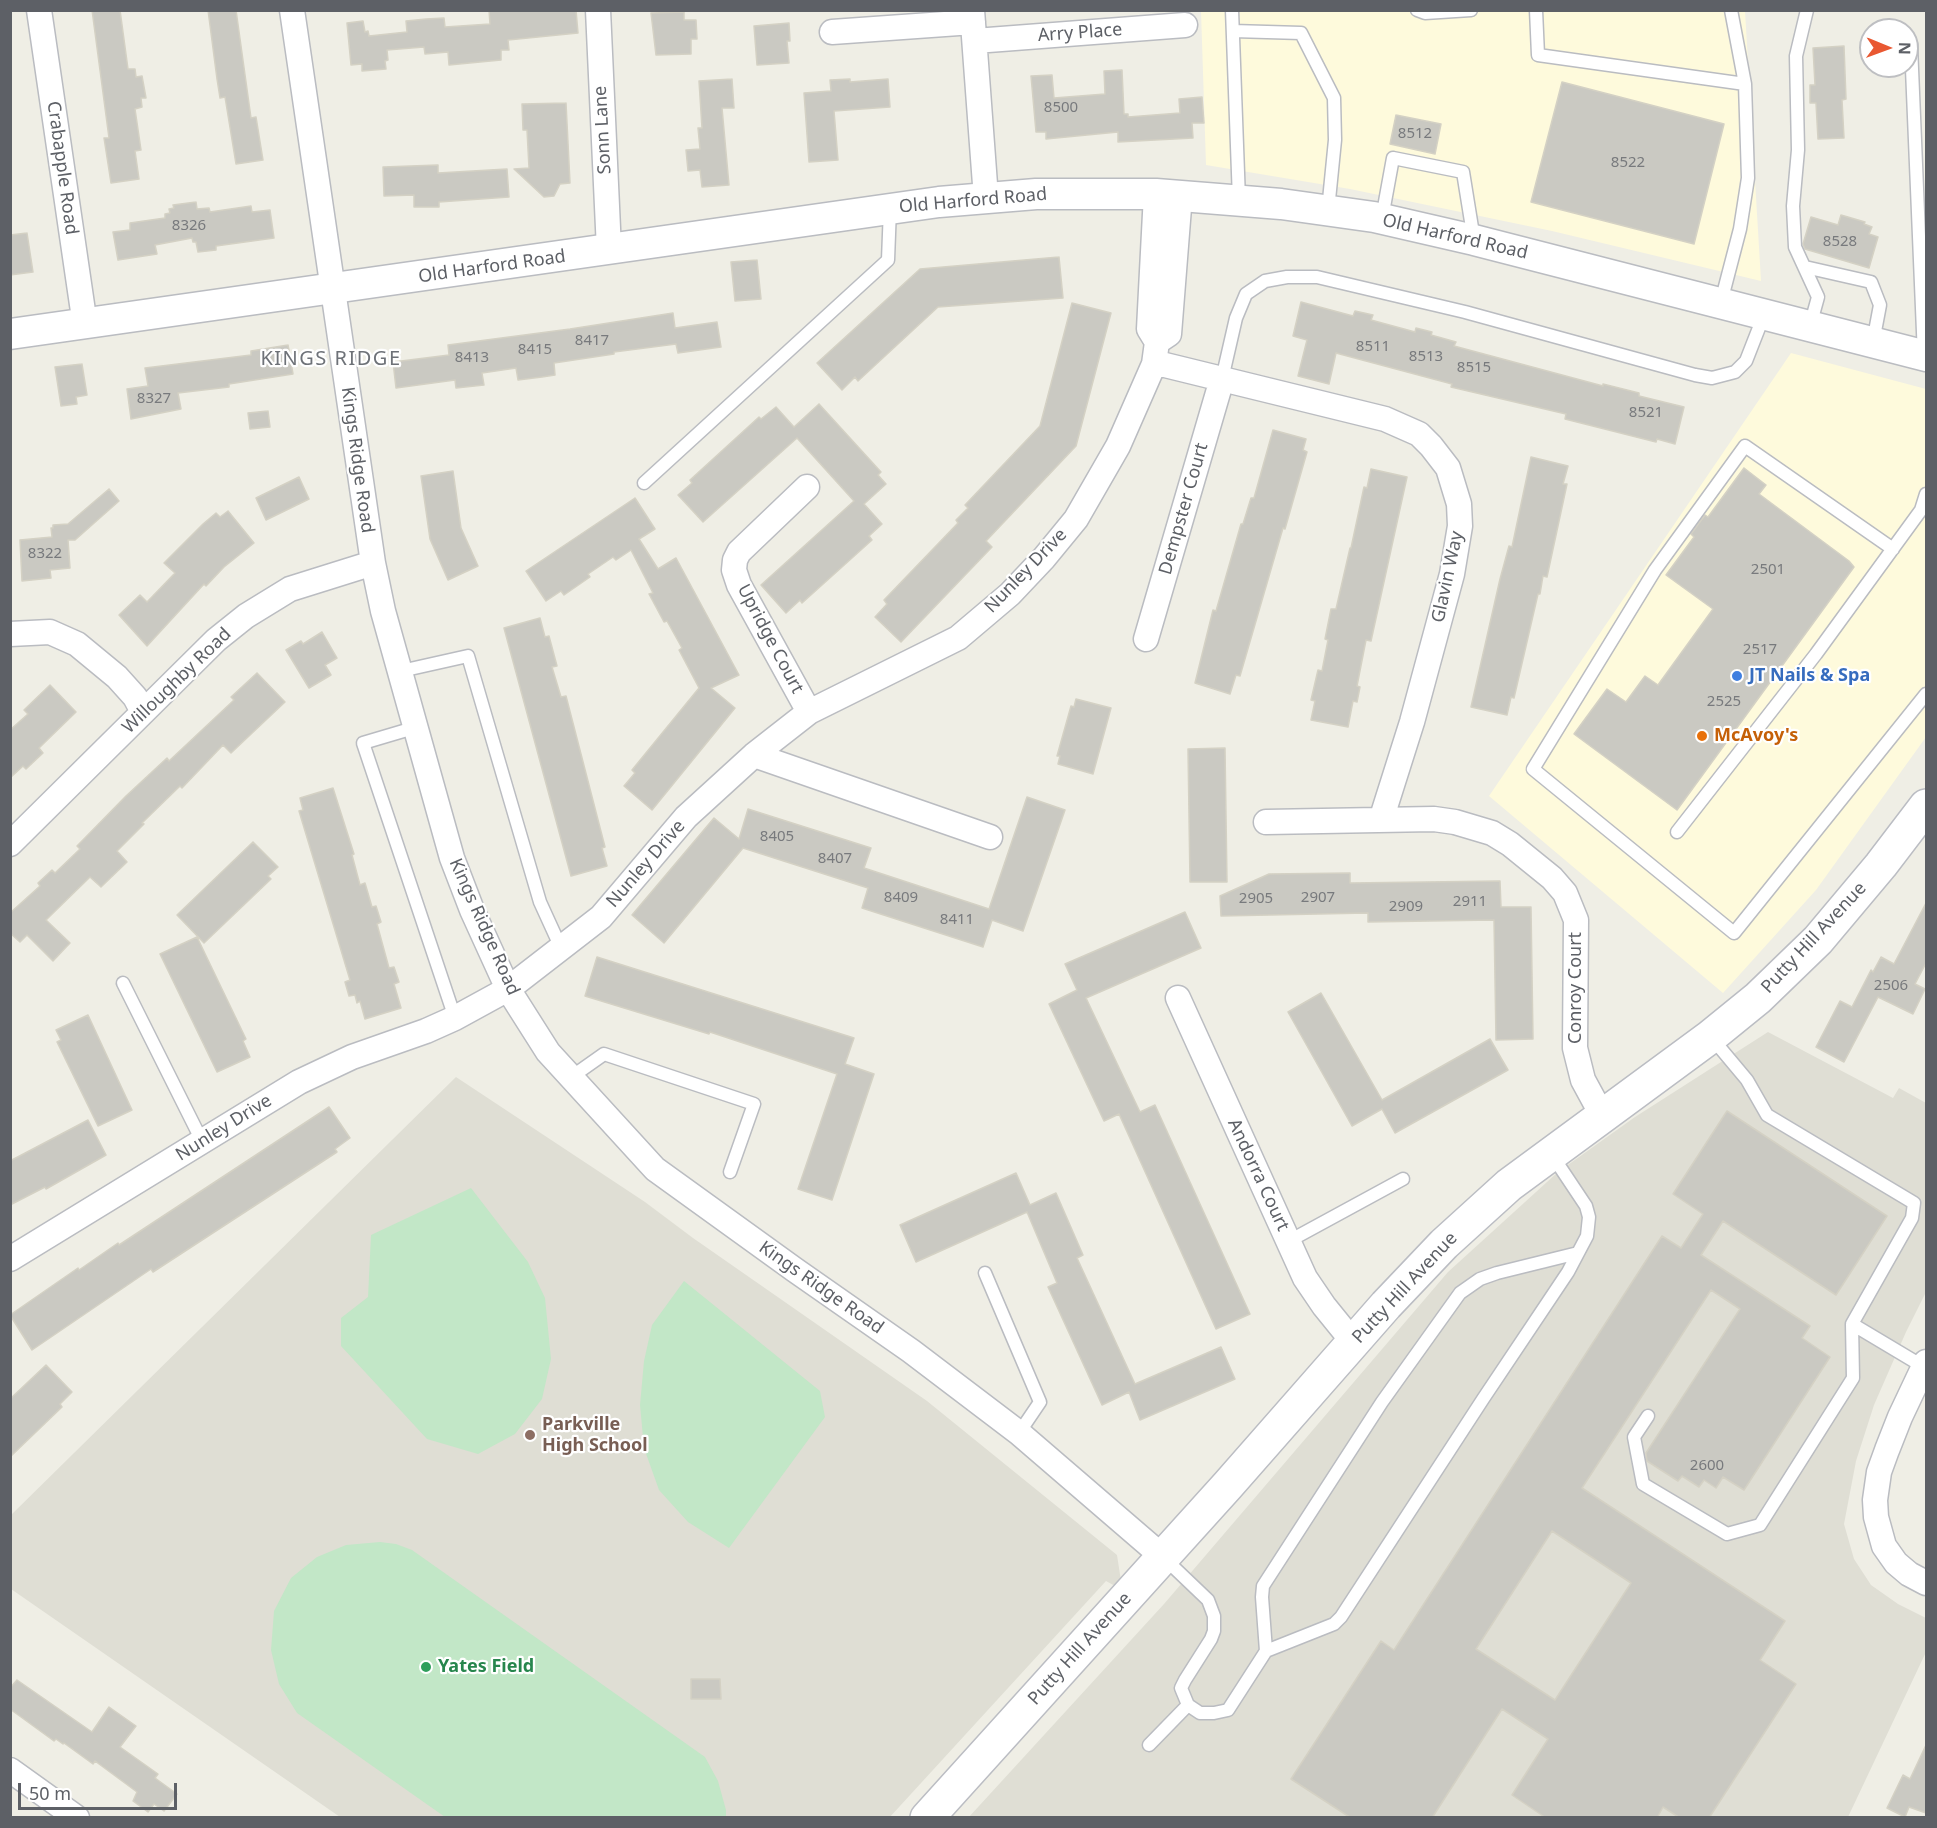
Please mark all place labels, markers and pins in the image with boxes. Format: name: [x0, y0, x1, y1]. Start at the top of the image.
place label: JT Nails & Spa: [1749, 665, 1870, 687]
marker: JT Nails & Spa: [1730, 669, 1744, 683]
place label: McAvoy's: [1714, 725, 1798, 747]
marker: McAvoy's: [1695, 729, 1709, 743]
place label: Parkville High School: [542, 1414, 648, 1456]
marker: Parkville High School: [523, 1428, 537, 1442]
place label: Yates Field: [438, 1656, 534, 1678]
marker: Yates Field: [419, 1660, 433, 1674]

